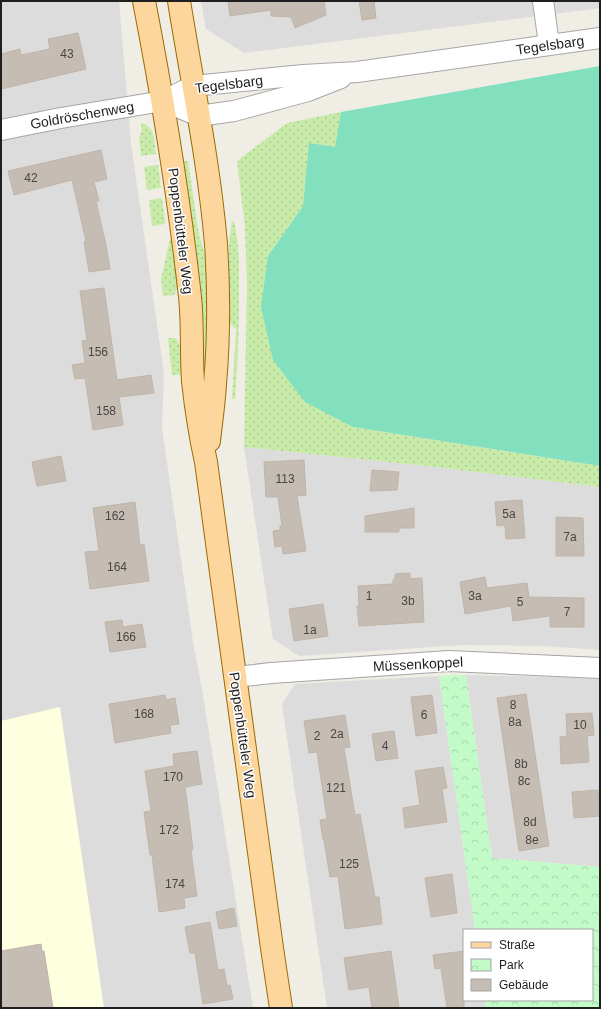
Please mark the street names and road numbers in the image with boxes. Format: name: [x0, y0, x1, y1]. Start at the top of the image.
street label: Tegelsbarg: [515, 32, 585, 58]
street label: Tegelsbarg: [194, 72, 264, 96]
street label: Goldröschenweg: [29, 98, 135, 132]
street label: Poppenbütteler Weg: [165, 167, 197, 295]
street label: Müssenkoppel: [373, 654, 463, 674]
street label: Poppenbütteler Weg: [226, 671, 260, 799]

